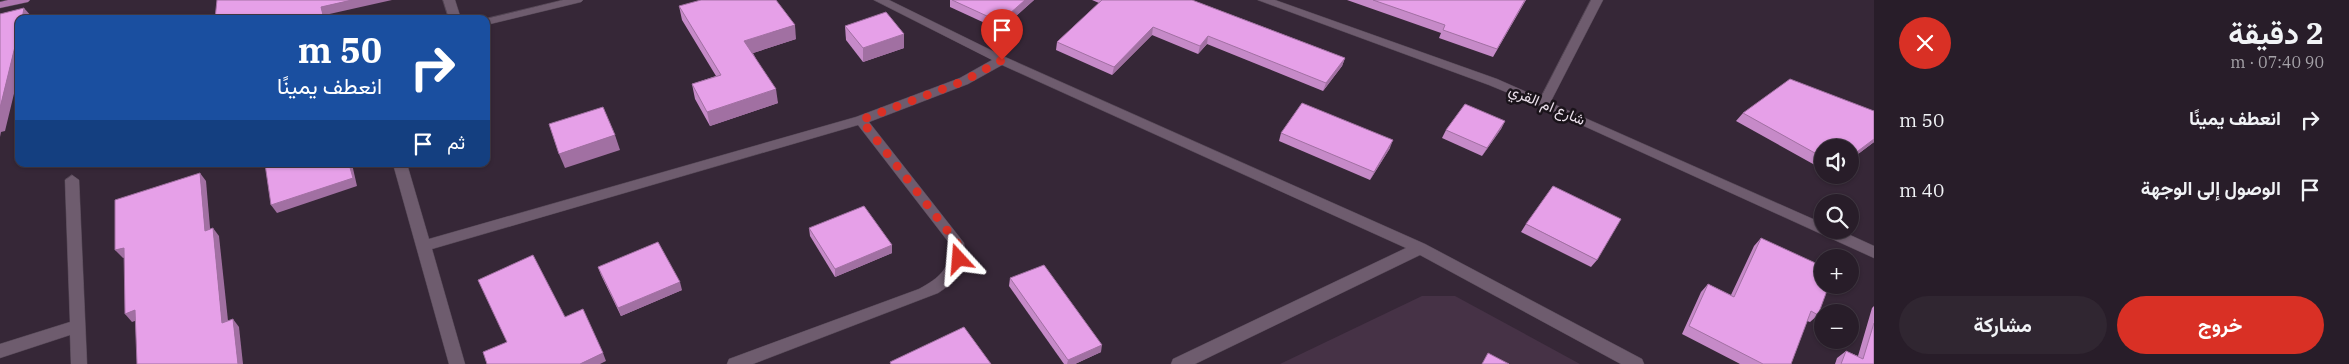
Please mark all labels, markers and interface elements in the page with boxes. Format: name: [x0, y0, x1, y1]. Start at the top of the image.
pin: [981, 9, 1023, 60]
text: 2 دقيقة: [2228, 13, 2324, 52]
icon: arrive: [988, 16, 1016, 44]
button: close: [1899, 17, 1951, 69]
text: 50 m: [298, 27, 382, 73]
icon: right: [400, 35, 465, 100]
text: 90 m · 07:40: [2230, 52, 2324, 72]
text: انعطف يمينًا: [277, 71, 382, 100]
street label: شارع ام القري: [1505, 80, 1588, 133]
text: انعطف يمينًا: [2189, 106, 2281, 130]
icon: right: [2296, 106, 2324, 134]
text: 50 m: [1899, 108, 1944, 132]
icon: arrive: [409, 130, 437, 158]
text: ثم: [447, 130, 465, 154]
map controls: [1814, 139, 1859, 349]
button: sound: [1814, 139, 1859, 184]
text: الوصول إلى الوجهة: [2141, 176, 2281, 200]
icon: arrive: [2296, 176, 2324, 204]
text: 40 m: [1899, 178, 1944, 202]
button: search: [1814, 194, 1859, 239]
position arrow: [932, 232, 984, 284]
button: +: [1814, 249, 1859, 294]
button: مشاركة: [1899, 296, 2107, 354]
button: خروج: [2117, 296, 2324, 354]
button: −: [1814, 304, 1859, 349]

